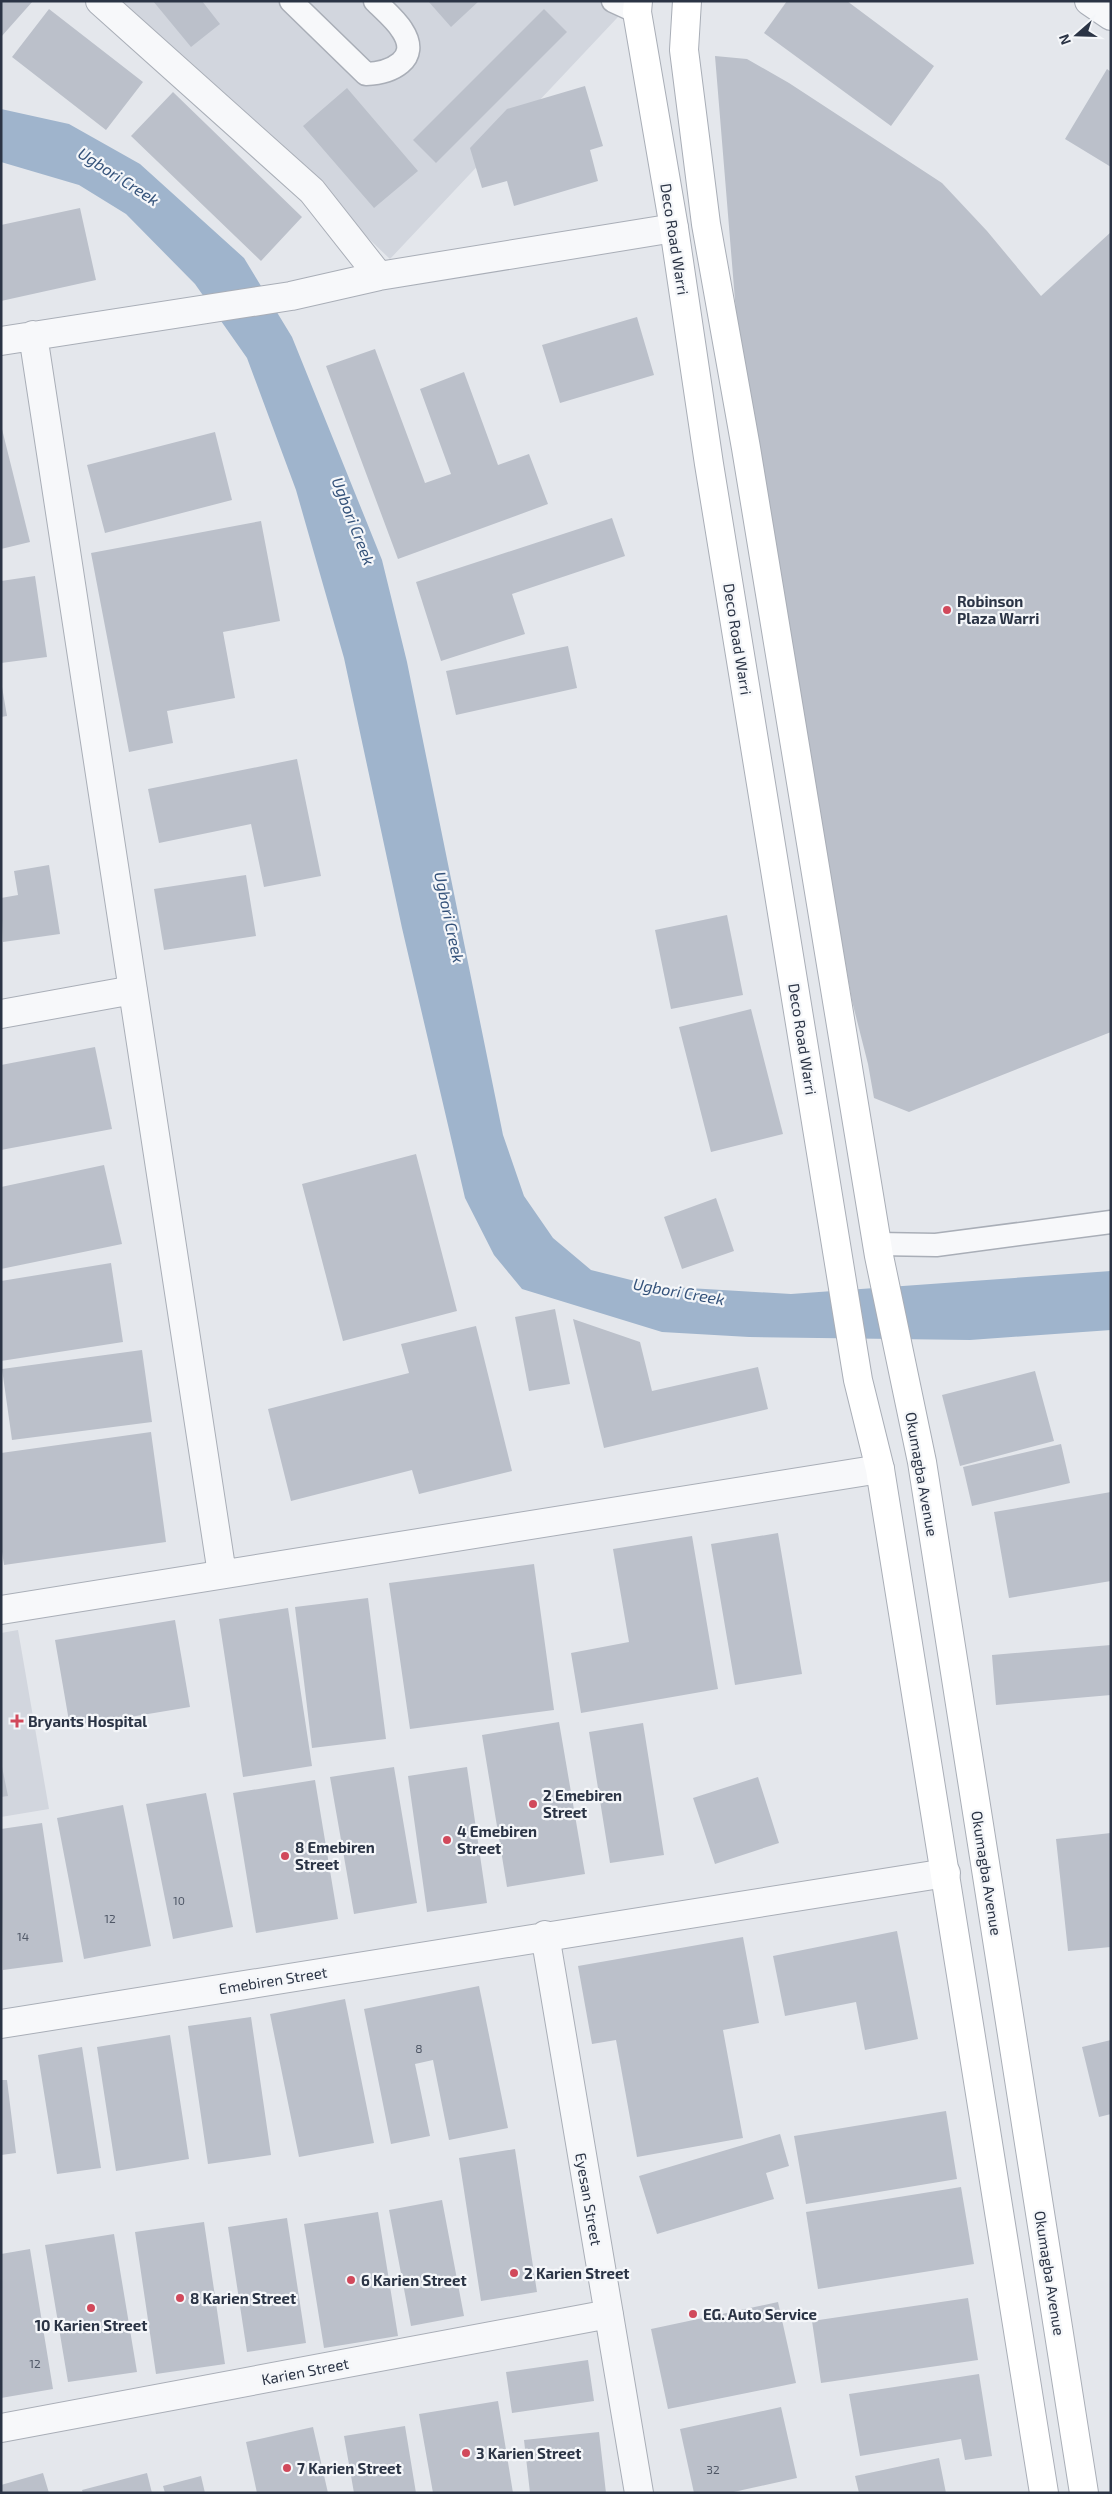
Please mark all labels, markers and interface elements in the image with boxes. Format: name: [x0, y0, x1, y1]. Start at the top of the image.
north arrow: [1052, 10, 1102, 60]
text: N: [1055, 32, 1074, 47]
water label: Ugbori Creek: [75, 143, 163, 209]
street label: Deco Road Warri: [657, 182, 693, 296]
water label: Ugbori Creek: [329, 474, 379, 568]
street label: Deco Road Warri: [720, 582, 756, 696]
place label: Robinson Plaza Warri: [957, 592, 1039, 627]
marker: Robinson Plaza Warri: [941, 604, 953, 616]
water label: Ugbori Creek: [431, 870, 469, 964]
street label: Deco Road Warri: [785, 982, 821, 1096]
water label: Ugbori Creek: [632, 1274, 726, 1308]
street label: Okumagba Avenue: [902, 1410, 942, 1538]
place label: Bryants Hospital: [28, 1712, 147, 1731]
marker: Bryants Hospital: [10, 1714, 24, 1728]
place label: 2 Emebiren Street: [543, 1786, 622, 1821]
marker: 2 Emebiren Street: [527, 1798, 539, 1810]
street label: Okumagba Avenue: [968, 1809, 1006, 1937]
place label: 4 Emebiren Street: [457, 1822, 537, 1857]
marker: 4 Emebiren Street: [441, 1834, 453, 1846]
place label: 8 Emebiren Street: [295, 1838, 375, 1873]
marker: 8 Emebiren Street: [279, 1850, 291, 1862]
house number: 10: [173, 1893, 185, 1907]
house number: 12: [104, 1911, 116, 1925]
house number: 14: [17, 1929, 29, 1943]
street label: Emebiren Street: [218, 1963, 329, 1997]
house number: 8: [415, 2041, 423, 2055]
street label: Eyesan Street: [572, 2151, 606, 2247]
street label: Okumagba Avenue: [1031, 2209, 1069, 2337]
place label: 2 Karien Street: [524, 2264, 630, 2282]
marker: 2 Karien Street: [508, 2267, 520, 2279]
place label: 6 Karien Street: [361, 2271, 467, 2289]
marker: 6 Karien Street: [345, 2274, 357, 2286]
place label: 8 Karien Street: [190, 2289, 296, 2307]
marker: 8 Karien Street: [174, 2292, 186, 2304]
marker: 10 Karien Street: [85, 2302, 97, 2314]
place label: EG. Auto Service: [703, 2305, 817, 2323]
marker: EG. Auto Service: [687, 2308, 699, 2320]
place label: 10 Karien Street: [35, 2316, 147, 2334]
street label: Karien Street: [260, 2354, 350, 2388]
house number: 12: [29, 2356, 41, 2370]
place label: 3 Karien Street: [476, 2444, 581, 2462]
marker: 3 Karien Street: [460, 2447, 472, 2459]
place label: 7 Karien Street: [297, 2459, 402, 2477]
marker: 7 Karien Street: [281, 2462, 293, 2474]
house number: 32: [706, 2462, 720, 2476]

